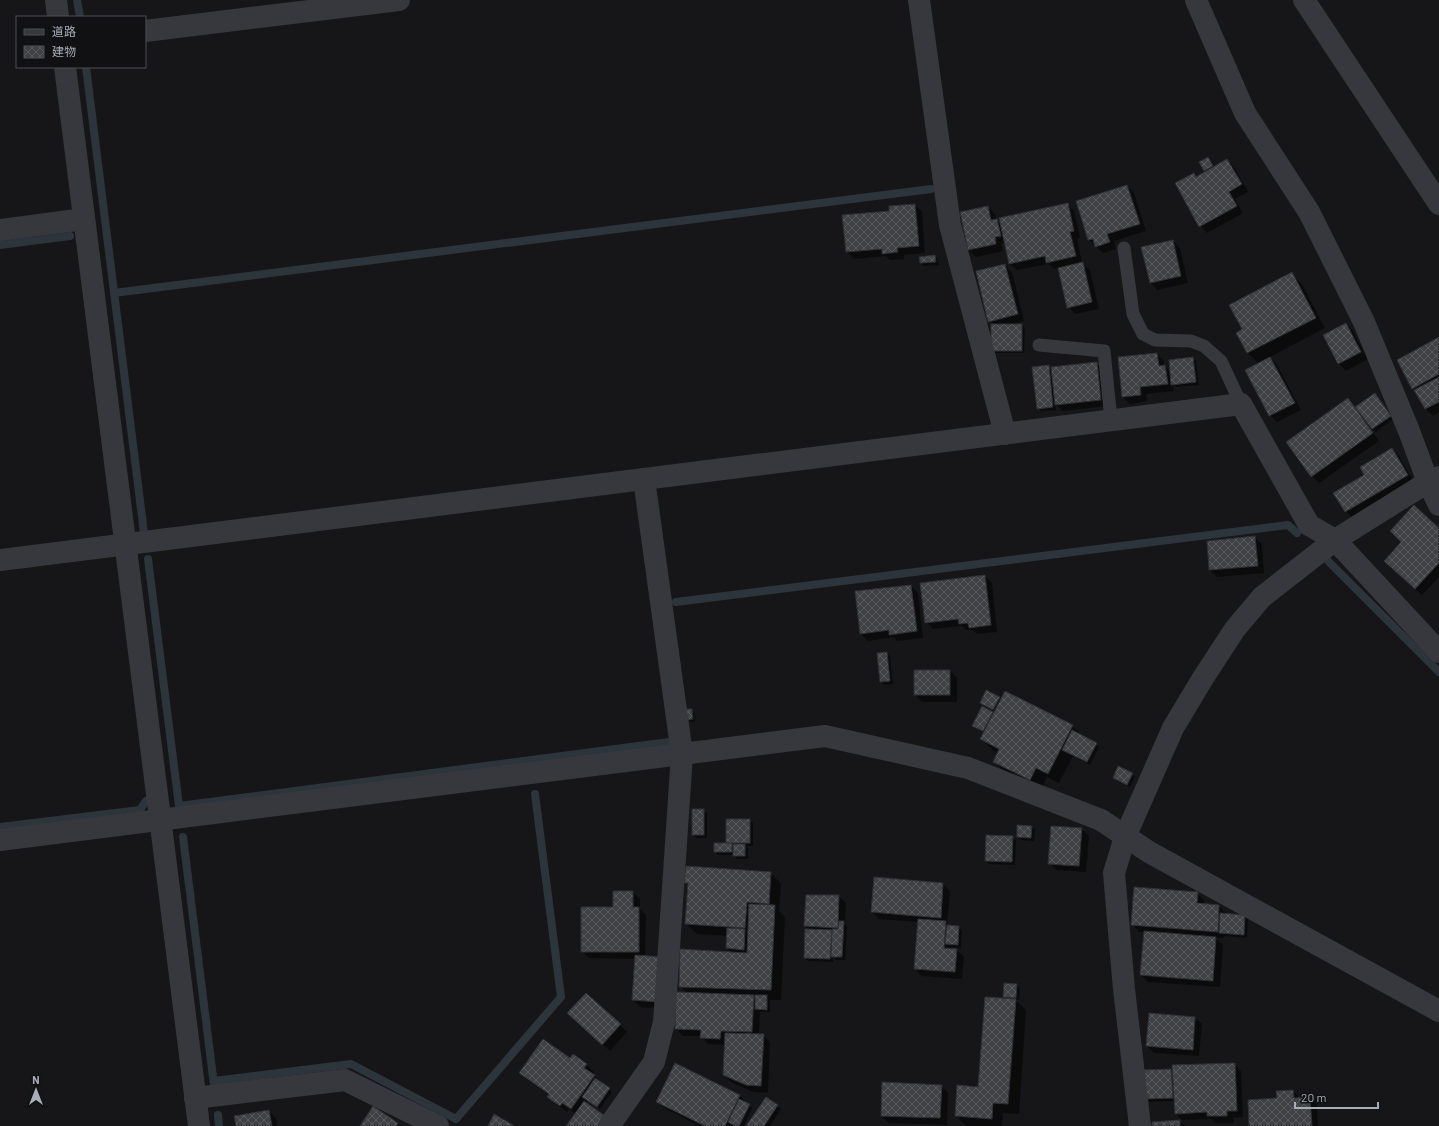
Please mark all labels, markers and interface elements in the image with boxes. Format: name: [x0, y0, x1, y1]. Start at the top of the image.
legend: [16, 16, 146, 68]
text: 道路: [52, 24, 76, 38]
text: 建物: [52, 44, 76, 58]
north arrow: [16, 1070, 56, 1110]
text: N: [32, 1073, 40, 1086]
scale bar: [1295, 1084, 1378, 1110]
text: 20 m: [1301, 1090, 1327, 1104]

